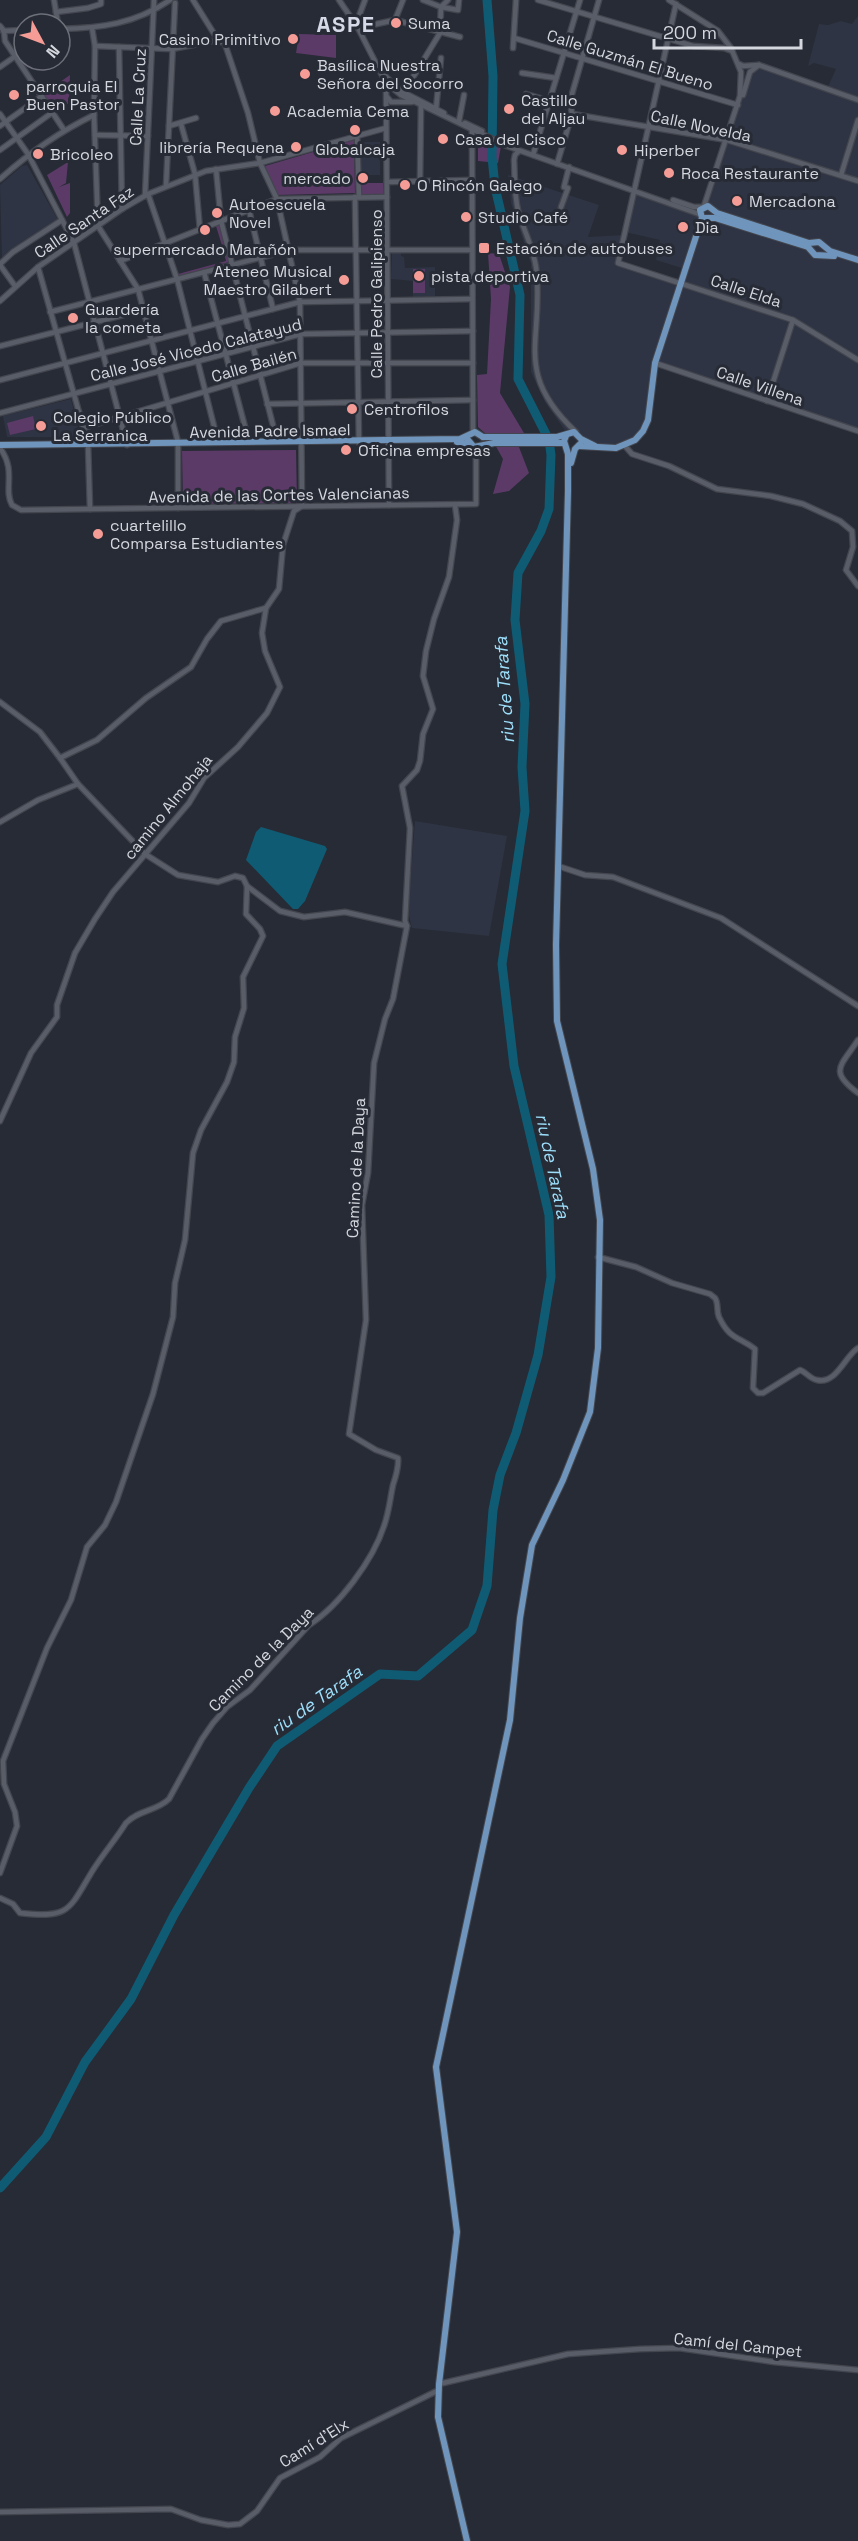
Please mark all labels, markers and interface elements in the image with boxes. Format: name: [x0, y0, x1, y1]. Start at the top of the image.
district label: ASPE: [317, 10, 375, 38]
north arrow: [12, 12, 72, 72]
scale bar: [654, 12, 801, 50]
place label: Suma: [408, 13, 451, 34]
marker: Suma: [389, 16, 403, 30]
text: 200 m: [663, 21, 717, 44]
street label: Calle Guzmán El Bueno: [544, 25, 716, 95]
place label: Casino Primitivo: [159, 29, 281, 50]
marker: Casino Primitivo: [286, 32, 300, 46]
text: N: [41, 41, 64, 62]
street label: Calle La Cruz: [125, 48, 151, 146]
place label: Basílica Nuestra Señora del Socorro: [317, 55, 464, 94]
marker: Basílica Nuestra Señora del Socorro: [298, 67, 312, 81]
place label: parroquia El Buen Pastor: [26, 76, 120, 115]
marker: parroquia El Buen Pastor: [7, 88, 21, 102]
place label: Castillo del Aljau: [521, 90, 585, 129]
place label: Academia Cema: [287, 101, 409, 122]
marker: Castillo del Aljau: [502, 102, 516, 116]
marker: Academia Cema: [268, 104, 282, 118]
street label: Calle Novelda: [649, 105, 753, 147]
marker: Globalcaja: [348, 123, 362, 137]
place label: Casa del Cisco: [455, 129, 566, 150]
marker: Casa del Cisco: [436, 132, 450, 146]
place label: librería Requena: [159, 137, 284, 158]
place label: Globalcaja: [315, 139, 395, 160]
marker: librería Requena: [289, 140, 303, 154]
place label: Hiperber: [634, 140, 700, 161]
marker: Hiperber: [615, 143, 629, 157]
place label: Bricoleo: [50, 144, 113, 165]
marker: Bricoleo: [31, 147, 45, 161]
place label: Roca Restaurante: [681, 163, 819, 184]
marker: Roca Restaurante: [662, 166, 676, 180]
place label: mercado: [283, 168, 351, 189]
marker: mercado: [356, 171, 370, 185]
place label: O Rincón Galego: [417, 175, 542, 196]
marker: O Rincón Galego: [398, 178, 412, 192]
street label: Calle Santa Faz: [30, 181, 138, 263]
place label: Mercadona: [749, 191, 836, 212]
place label: Autoescuela Novel: [229, 194, 326, 233]
marker: Mercadona: [730, 194, 744, 208]
marker: Autoescuela Novel: [210, 206, 224, 220]
place label: Studio Café: [478, 207, 568, 228]
street label: Calle Pedro Galipienso: [366, 209, 387, 379]
marker: Studio Café: [459, 210, 473, 224]
place label: Dia: [695, 217, 719, 238]
marker: Dia: [676, 220, 690, 234]
marker: supermercado Marañón: [198, 223, 212, 237]
place label: Estación de autobuses: [496, 238, 673, 259]
place label: supermercado Marañón: [113, 239, 297, 260]
marker: Estación de autobuses: [477, 241, 491, 255]
place label: Ateneo Musical Maestro Gilabert: [204, 261, 332, 300]
place label: pista deportiva: [431, 266, 549, 287]
marker: pista deportiva: [412, 269, 426, 283]
street label: Calle Elda: [708, 270, 784, 312]
marker: Ateneo Musical Maestro Gilabert: [337, 273, 351, 287]
place label: Guardería la cometa: [85, 299, 161, 338]
marker: Guardería la cometa: [66, 311, 80, 325]
street label: Calle José Vicedo Calatayud: [88, 314, 304, 386]
street label: Calle Bailén: [209, 343, 299, 387]
street label: Calle Villena: [714, 361, 806, 411]
place label: Centrofilos: [364, 399, 449, 420]
marker: Centrofilos: [345, 402, 359, 416]
place label: Colegio Público La Serranica: [53, 407, 172, 446]
marker: Colegio Público La Serranica: [34, 419, 48, 433]
street label: Avenida Padre Ismael: [189, 419, 351, 443]
place label: Oficina empresas: [358, 440, 491, 461]
marker: Oficina empresas: [339, 443, 353, 457]
street label: Avenida de las Cortes Valencianas: [148, 482, 410, 508]
place label: cuartelillo Comparsa Estudiantes: [110, 515, 283, 554]
marker: cuartelillo Comparsa Estudiantes: [91, 527, 105, 541]
water label: riu de Tarafa: [489, 635, 519, 744]
street label: camino Almohaja: [119, 750, 217, 864]
street label: Camino de la Daya: [342, 1097, 370, 1239]
water label: riu de Tarafa: [531, 1111, 576, 1221]
street label: Camino de la Daya: [204, 1602, 318, 1716]
water label: riu de Tarafa: [266, 1660, 367, 1740]
street label: Camí del Campet: [673, 2328, 803, 2362]
street label: Camí d'Elx: [275, 2413, 353, 2473]

